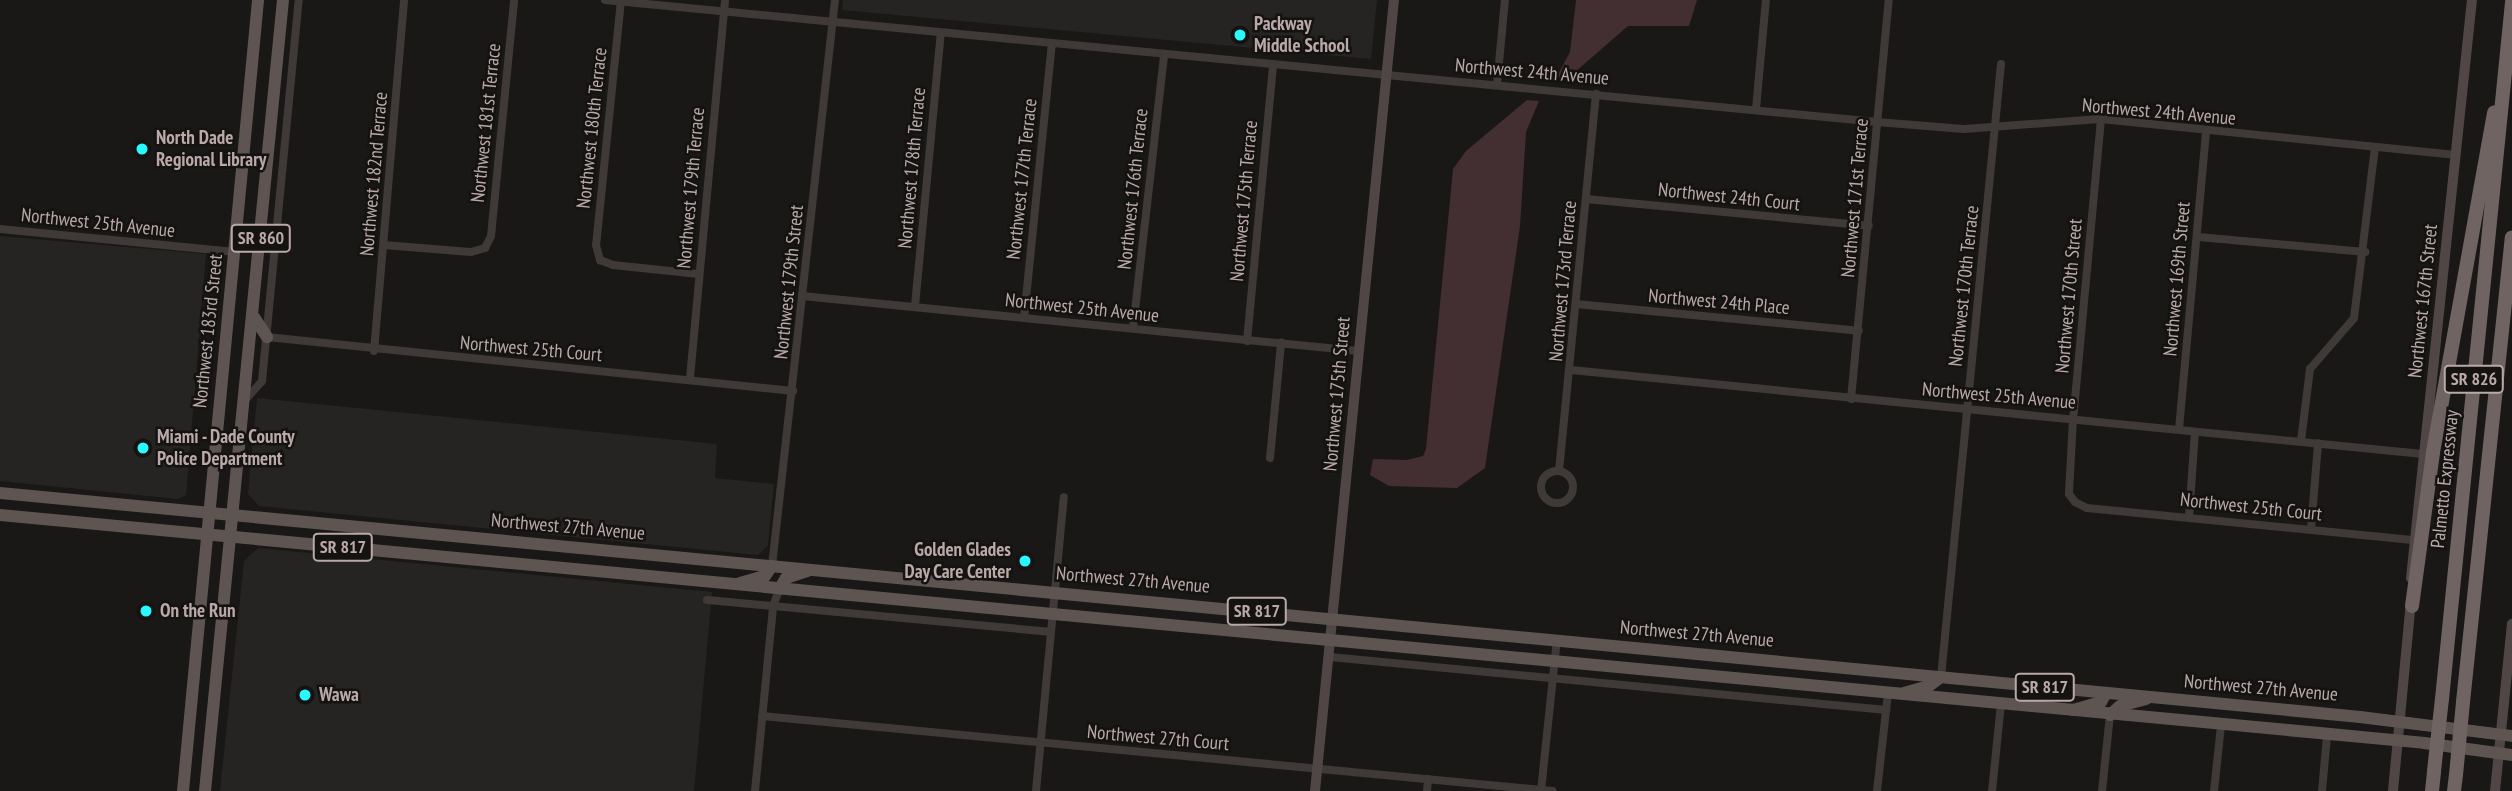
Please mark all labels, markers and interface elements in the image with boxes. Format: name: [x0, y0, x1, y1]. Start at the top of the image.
place label: Packway Middle School: [1254, 13, 1349, 57]
marker: Packway Middle School: [1232, 27, 1248, 43]
street label: Northwest 181st Terrace: [466, 42, 506, 204]
street label: Northwest 180th Terrace: [572, 46, 612, 210]
street label: Northwest 24th Avenue: [1454, 54, 1610, 90]
street label: Northwest 178th Terrace: [894, 86, 930, 250]
street label: Northwest 182nd Terrace: [355, 91, 393, 257]
street label: Northwest 24th Avenue: [2081, 94, 2237, 130]
street label: Northwest 177th Terrace: [1002, 97, 1042, 261]
street label: Northwest 179th Terrace: [673, 106, 709, 270]
street label: Northwest 176th Terrace: [1113, 107, 1153, 271]
street label: Northwest 171st Terrace: [1837, 117, 1873, 279]
street label: Northwest 175th Terrace: [1226, 119, 1262, 283]
place label: North Dade Regional Library: [156, 127, 266, 171]
marker: North Dade Regional Library: [134, 141, 150, 157]
street label: Northwest 24th Court: [1657, 178, 1801, 216]
street label: Northwest 173rd Terrace: [1545, 199, 1581, 363]
street label: Northwest 169th Street: [2159, 201, 2195, 357]
street label: Northwest 25th Avenue: [20, 204, 176, 242]
street label: Northwest 179th Street: [770, 204, 808, 360]
street label: Northwest 170th Terrace: [1944, 204, 1984, 368]
street label: Northwest 170th Street: [2051, 218, 2087, 374]
street label: Northwest 167th Street: [2404, 223, 2442, 379]
road number: SR 860: [230, 224, 292, 252]
street label: Northwest 183rd Street: [189, 253, 227, 409]
street label: Northwest 24th Place: [1647, 284, 1791, 320]
street label: Northwest 25th Avenue: [1004, 289, 1160, 327]
street label: Northwest 175th Street: [1319, 316, 1355, 472]
street label: Northwest 25th Court: [459, 331, 603, 367]
road number: SR 826: [2442, 365, 2506, 394]
street label: Northwest 25th Avenue: [1921, 378, 2077, 414]
street label: Palmetto Expressway: [2426, 409, 2464, 549]
place label: Miami - Dade County Police Department: [157, 426, 297, 470]
marker: Miami - Dade County Police Department: [135, 440, 151, 456]
street label: Northwest 25th Court: [2179, 488, 2323, 526]
street label: Northwest 27th Avenue: [490, 509, 646, 545]
road number: SR 817: [312, 532, 374, 562]
place label: Golden Glades Day Care Center: [903, 539, 1011, 583]
marker: Golden Glades Day Care Center: [1017, 553, 1033, 569]
street label: Northwest 27th Avenue: [1055, 562, 1211, 598]
road number: SR 817: [1226, 596, 1288, 626]
place label: On the Run: [160, 600, 236, 622]
marker: On the Run: [138, 603, 154, 619]
street label: Northwest 27th Avenue: [1619, 616, 1775, 652]
street label: Northwest 27th Avenue: [2183, 670, 2339, 706]
road number: SR 817: [2014, 672, 2076, 702]
place label: Wawa: [319, 684, 359, 706]
marker: Wawa: [297, 687, 313, 703]
street label: Northwest 27th Court: [1086, 720, 1230, 756]

